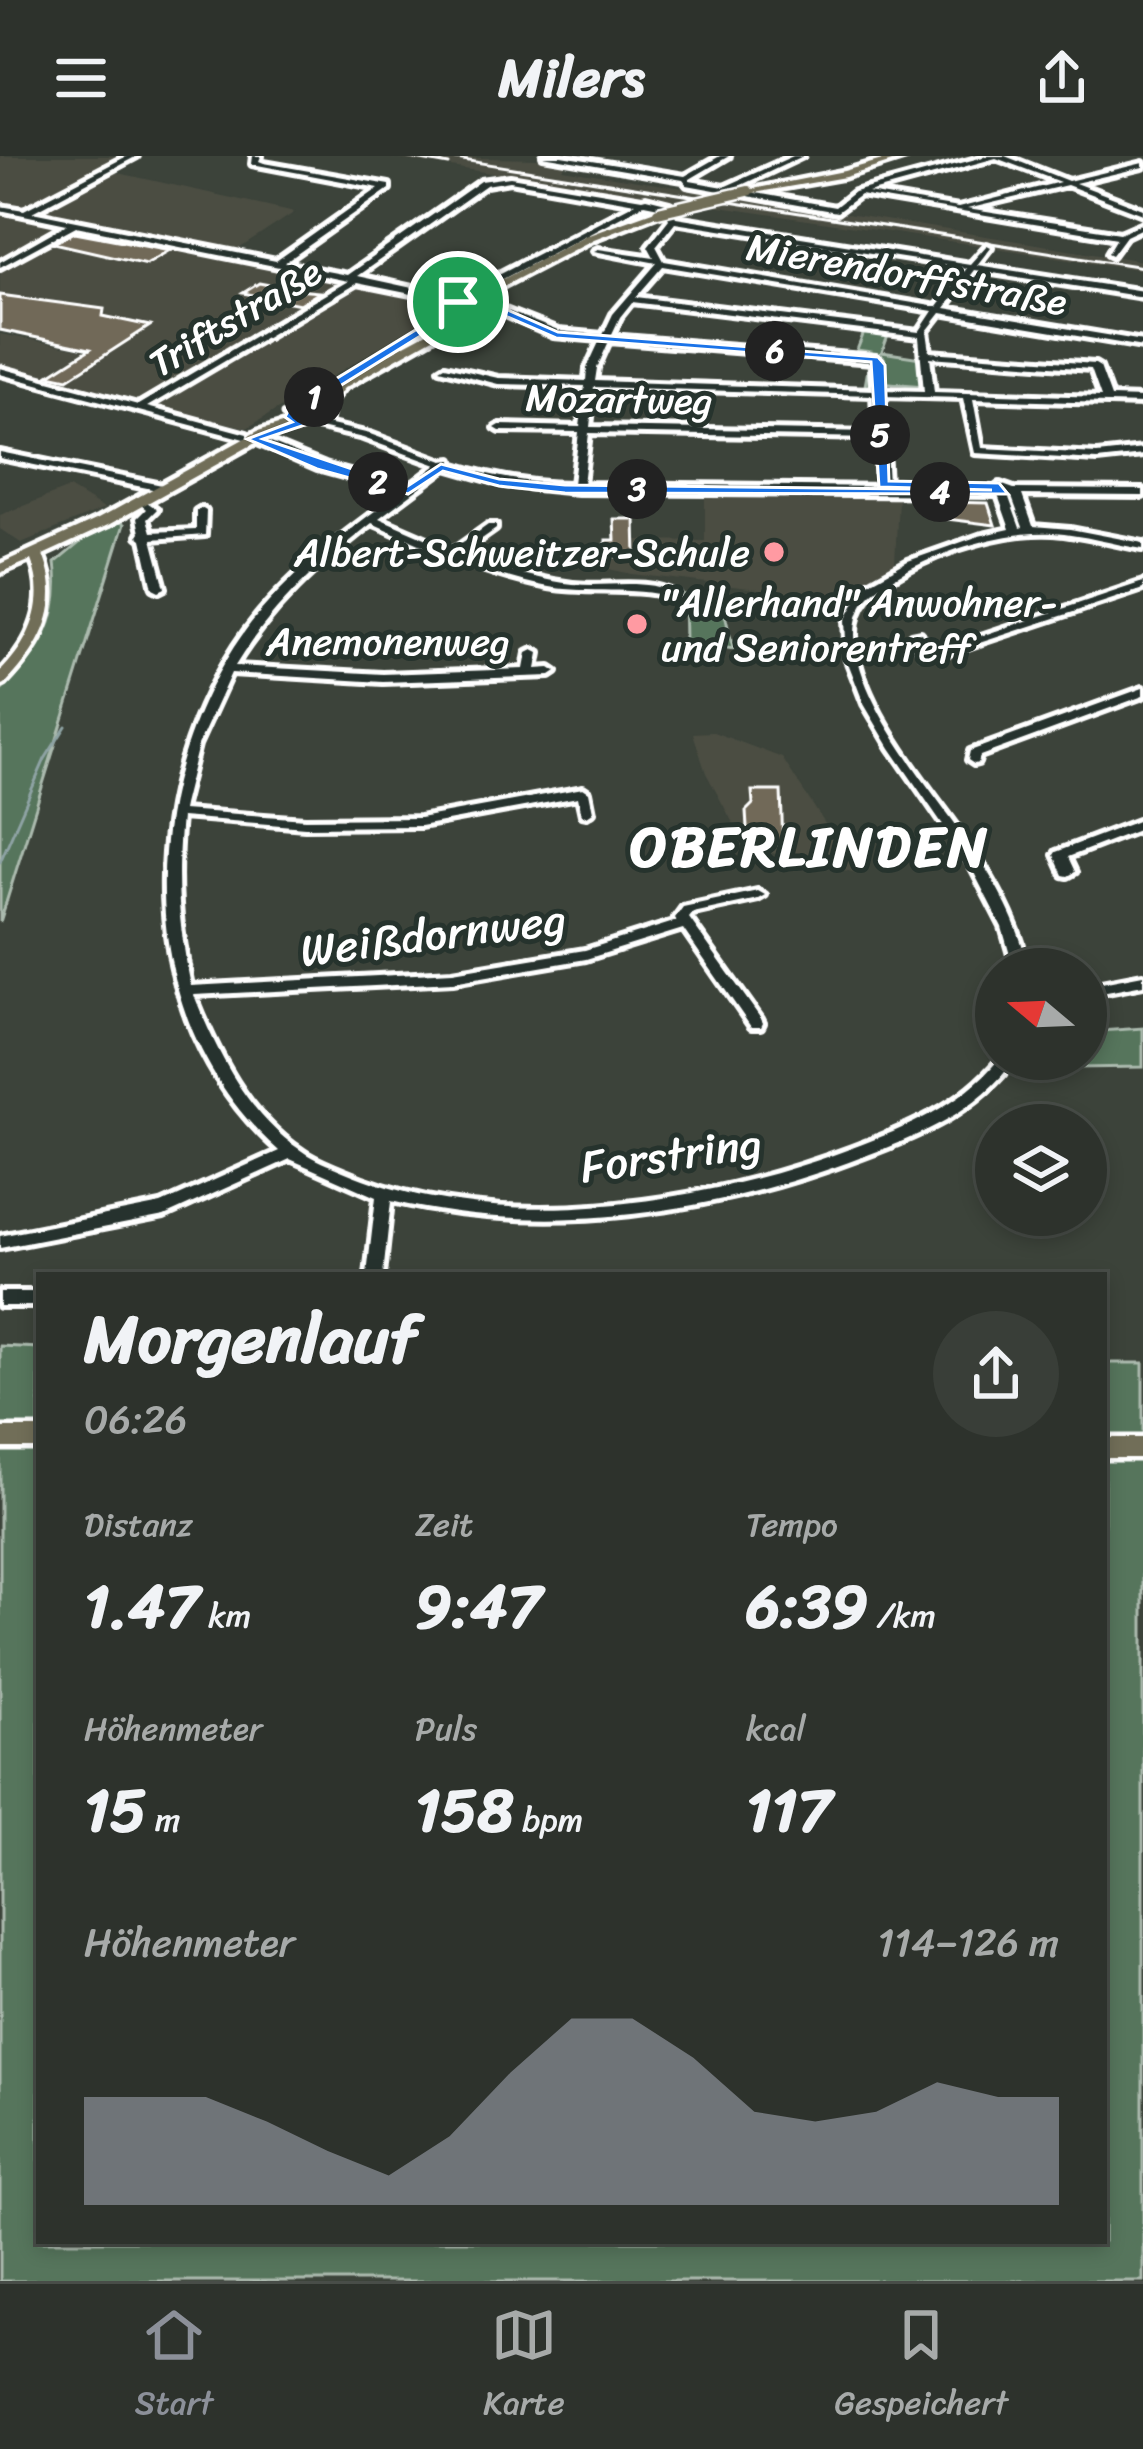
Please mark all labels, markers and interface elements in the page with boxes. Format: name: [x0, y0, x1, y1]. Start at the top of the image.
text: Milers: [498, 30, 645, 126]
icon: menu: [48, 45, 114, 111]
icon: share: [1029, 45, 1095, 111]
street label: Mierendorffstraße: [741, 212, 1073, 336]
street label: Triftstraße: [135, 238, 336, 396]
pin: [407, 251, 509, 353]
icon: arrive: [425, 269, 491, 335]
pin: 6: [745, 321, 805, 381]
text: 6: [766, 322, 784, 380]
street label: Mozartweg: [525, 363, 713, 435]
pin: 1: [284, 367, 344, 427]
text: 1: [307, 368, 321, 426]
pin: 5: [850, 405, 910, 465]
text: 5: [870, 406, 890, 464]
pin: 2: [348, 452, 408, 512]
text: 2: [368, 453, 388, 511]
pin: 3: [607, 459, 667, 519]
text: 3: [628, 460, 646, 518]
pin: 4: [910, 462, 970, 522]
text: 4: [930, 463, 950, 521]
place label: Albert-Schweitzer-Schule: [293, 518, 750, 587]
marker: Albert-Schweitzer-Schule: [761, 539, 787, 565]
place label: "Allerhand" Anwohner- und Seniorentreff: [661, 568, 1058, 682]
street label: Anemonenweg: [265, 607, 510, 676]
marker: "Allerhand" Anwohner- und Seniorentreff: [624, 611, 650, 637]
district label: OBERLINDEN: [630, 796, 990, 897]
street label: Weißdornweg: [296, 879, 570, 991]
north arrow: [975, 948, 1107, 1080]
map controls: [975, 948, 1107, 1236]
street label: Forstring: [575, 1103, 767, 1207]
button: layers: [975, 1104, 1107, 1236]
text: Morgenlauf: [84, 1281, 418, 1398]
button: share: [933, 1311, 1059, 1437]
text: 06:26: [84, 1385, 187, 1454]
text: Distanz: [84, 1496, 193, 1554]
text: Zeit: [415, 1496, 473, 1554]
text: Tempo: [746, 1496, 838, 1554]
text: 1.47: [84, 1554, 200, 1660]
text: 9:47: [415, 1554, 542, 1660]
text: 6:39: [746, 1554, 868, 1660]
text: km: [200, 1587, 251, 1645]
text: /km: [868, 1587, 936, 1645]
text: Höhenmeter: [84, 1700, 262, 1758]
text: Puls: [415, 1700, 477, 1758]
text: kcal: [746, 1700, 806, 1758]
text: 15: [84, 1758, 146, 1864]
text: 158: [415, 1758, 514, 1864]
text: 117: [746, 1758, 832, 1864]
text: m: [146, 1791, 180, 1849]
text: bpm: [514, 1791, 583, 1849]
text: Höhenmeter: [84, 1908, 295, 1977]
text: 114–126 m: [878, 1908, 1059, 1977]
tab: Start: [135, 2302, 213, 2432]
tab: Karte: [483, 2302, 565, 2432]
tab: Gespeichert: [834, 2302, 1008, 2432]

